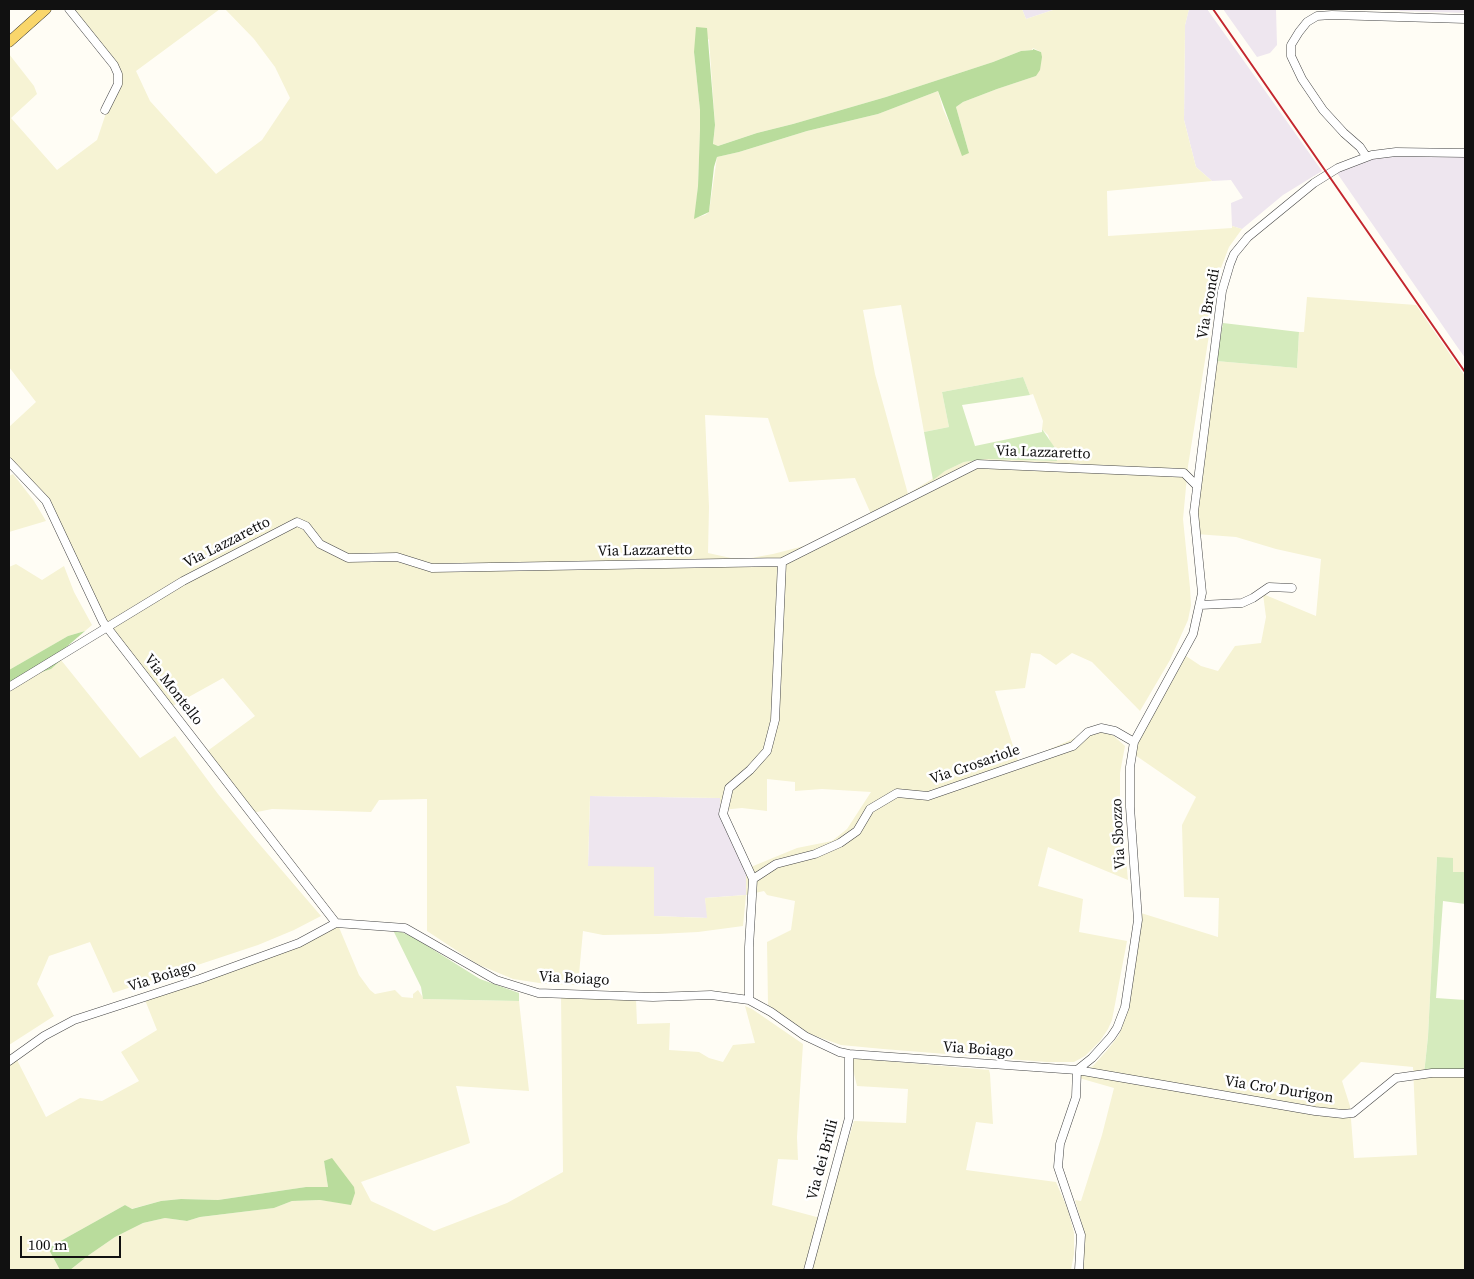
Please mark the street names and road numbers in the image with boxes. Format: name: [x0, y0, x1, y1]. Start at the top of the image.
street label: Via Brondi: [1194, 267, 1224, 341]
street label: Via Lazzaretto: [995, 442, 1091, 464]
street label: Via Lazzaretto: [181, 513, 273, 573]
street label: Via Lazzaretto: [597, 541, 693, 561]
street label: Via Montello: [140, 651, 206, 729]
street label: Via Crosariole: [928, 741, 1022, 789]
street label: Via Sbozzo: [1108, 798, 1130, 870]
street label: Via Boiago: [126, 958, 198, 996]
street label: Via Boiago: [538, 968, 610, 990]
street label: Via Boiago: [942, 1039, 1014, 1061]
street label: Via Cro' Durigon: [1223, 1073, 1335, 1107]
street label: Via dei Brilli: [804, 1118, 842, 1202]

